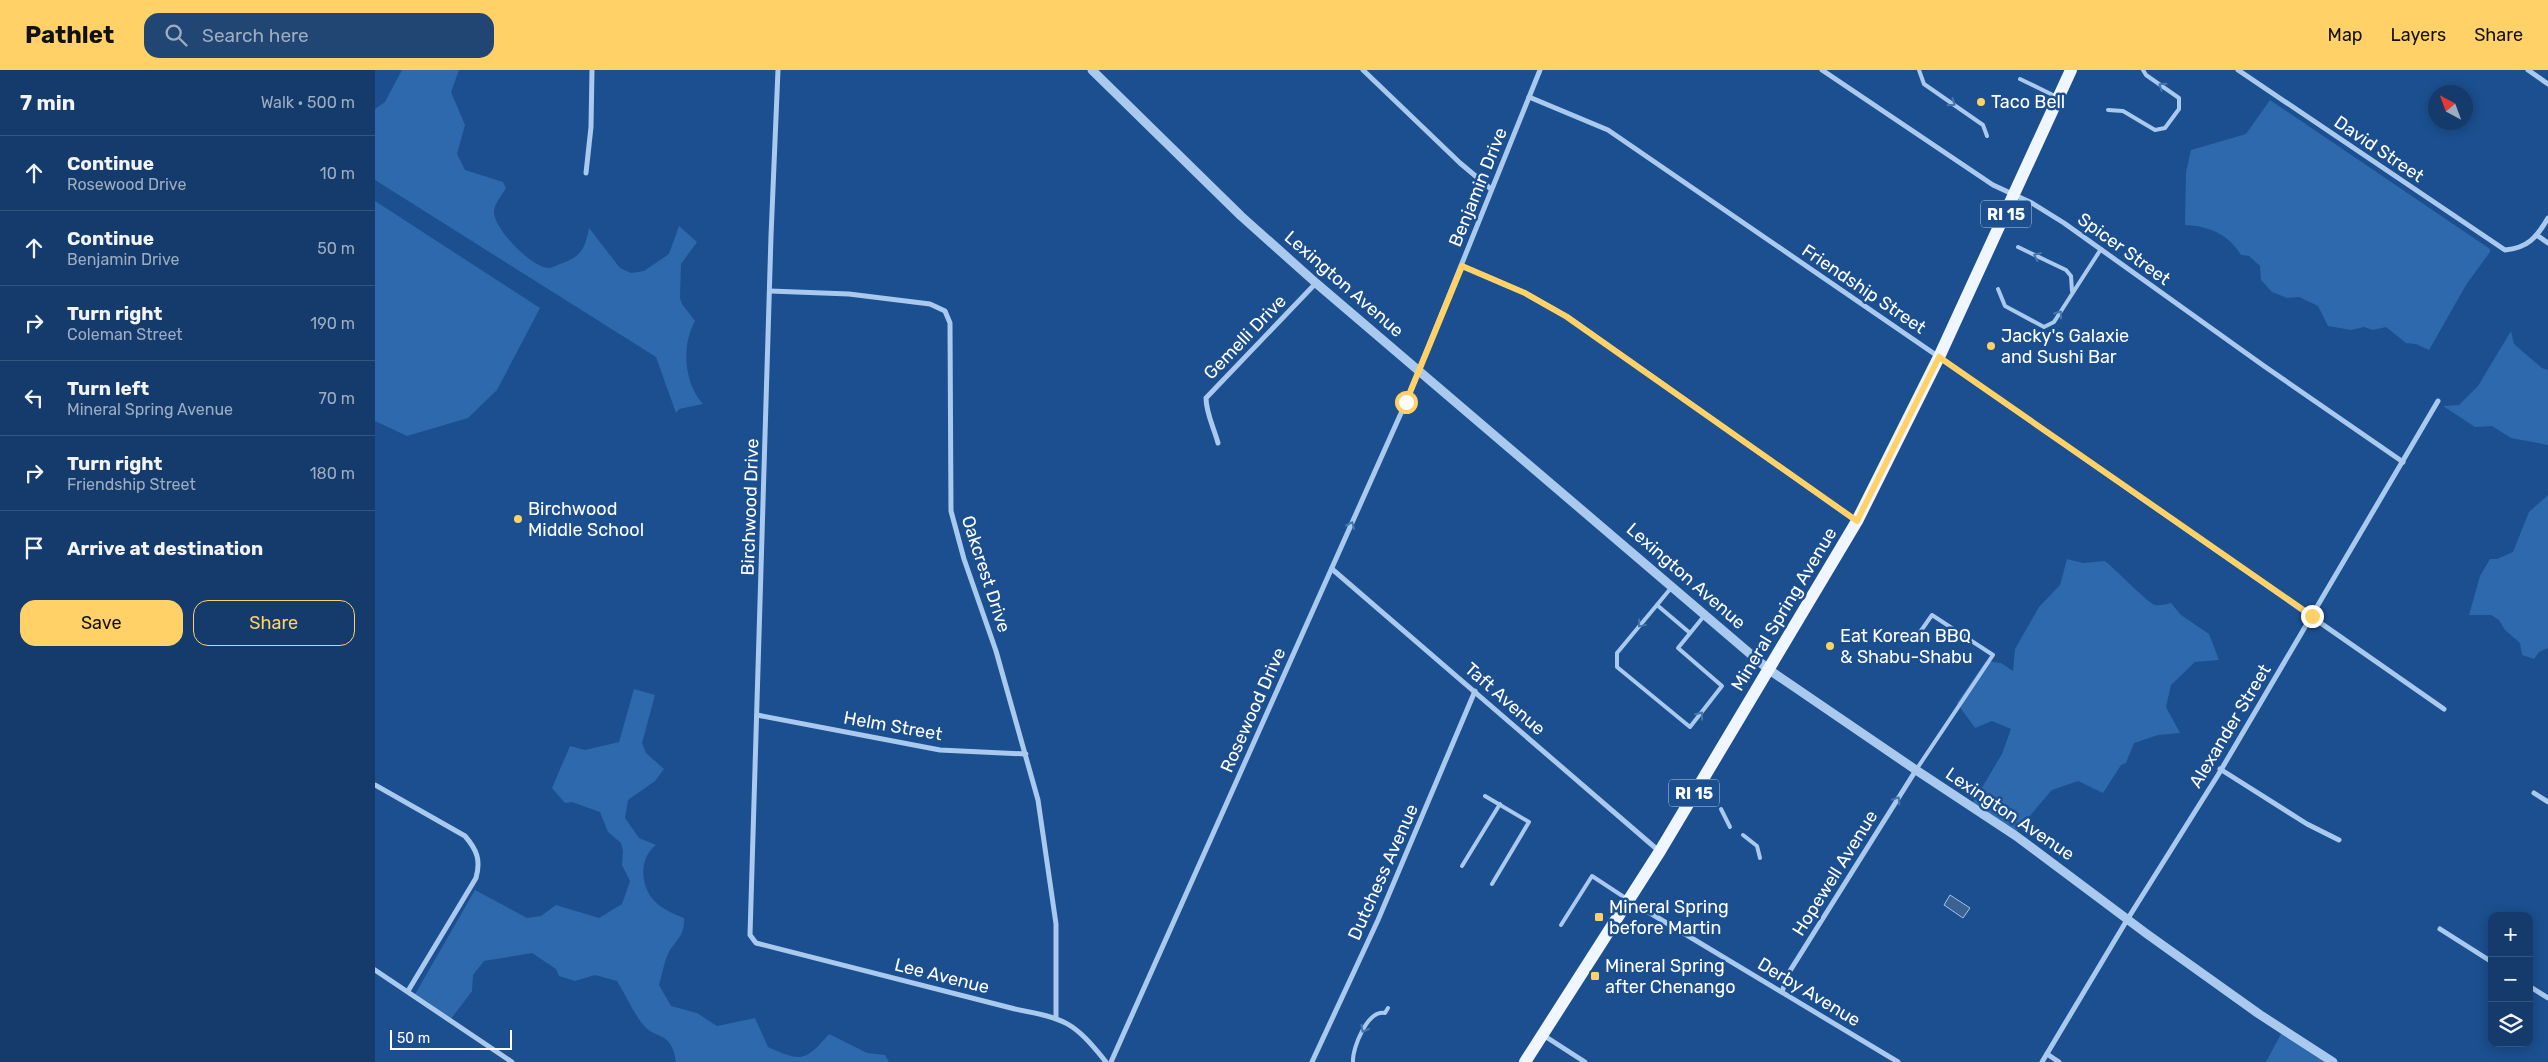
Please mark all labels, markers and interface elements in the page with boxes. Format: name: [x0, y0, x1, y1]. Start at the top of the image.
search box: [144, 13, 494, 58]
text: Pathlet: [25, 21, 114, 49]
icon: search: [162, 21, 190, 49]
text: Search here: [202, 24, 309, 47]
text: Map: [2328, 24, 2363, 46]
text: Layers: [2391, 24, 2446, 46]
text: Share: [2474, 24, 2523, 46]
one-way arrow: [2158, 83, 2167, 92]
north arrow: [2428, 85, 2473, 130]
text: 7 min: [20, 90, 75, 115]
place label: Taco Bell: [1991, 91, 2065, 113]
text: Walk · 500 m: [261, 93, 355, 112]
marker: Taco Bell: [1975, 96, 1987, 108]
one-way arrow: [1946, 97, 1956, 106]
street label: David Street: [2330, 111, 2428, 187]
street label: Benjamin Drive: [1444, 124, 1512, 250]
text: Continue: [67, 152, 154, 175]
icon: ahead: [20, 159, 48, 187]
text: 10 m: [320, 164, 355, 183]
text: Rosewood Drive: [67, 175, 186, 194]
road number: RI 15: [1981, 200, 2031, 228]
street label: Spicer Street: [2073, 208, 2175, 290]
street label: Lexington Avenue: [1280, 226, 1408, 342]
text: Continue: [67, 227, 154, 250]
icon: ahead: [20, 234, 48, 262]
text: 50 m: [317, 239, 355, 258]
street label: Friendship Street: [1798, 239, 1930, 339]
text: Benjamin Drive: [67, 250, 179, 269]
one-way arrow: [2033, 252, 2042, 263]
street label: Gemelli Drive: [1199, 290, 1291, 384]
text: Turn right: [67, 302, 162, 325]
icon: right: [20, 309, 48, 337]
one-way arrow: [2054, 311, 2062, 320]
text: 190 m: [310, 314, 355, 333]
text: Coleman Street: [67, 325, 183, 344]
place label: Jacky's Galaxie and Sushi Bar: [2001, 325, 2129, 368]
marker: Jacky's Galaxie and Sushi Bar: [1985, 340, 1997, 352]
text: Turn left: [67, 377, 149, 400]
icon: left: [20, 384, 48, 412]
text: 70 m: [318, 389, 355, 408]
route start: [1395, 391, 1418, 414]
text: Mineral Spring Avenue: [67, 400, 233, 419]
street label: Birchwood Drive: [737, 438, 763, 576]
text: Turn right: [67, 452, 162, 475]
icon: right: [20, 459, 48, 487]
text: 180 m: [310, 464, 355, 483]
text: Friendship Street: [67, 475, 196, 494]
place label: Birchwood Middle School: [528, 498, 644, 541]
marker: Birchwood Middle School: [512, 513, 524, 525]
street label: Oakcrest Drive: [957, 513, 1015, 635]
street label: Lexington Avenue: [1622, 518, 1750, 634]
one-way arrow: [1345, 521, 1356, 530]
street label: Mineral Spring Avenue: [1726, 523, 1842, 695]
icon: arrive: [20, 534, 48, 562]
text: Arrive at destination: [67, 537, 263, 560]
button: Save: [20, 600, 183, 646]
button: Share: [193, 600, 355, 646]
route end: [2301, 605, 2324, 628]
one-way arrow: [1639, 618, 1647, 627]
place label: Eat Korean BBQ & Shabu-Shabu: [1840, 625, 1973, 668]
marker: Eat Korean BBQ & Shabu-Shabu: [1824, 640, 1836, 652]
street label: Rosewood Drive: [1216, 644, 1290, 776]
street label: Taft Avenue: [1460, 658, 1550, 740]
street label: Alexander Street: [2184, 660, 2276, 792]
street label: Helm Street: [842, 707, 944, 745]
one-way arrow: [1694, 712, 1702, 721]
street label: Lexington Avenue: [1941, 763, 2079, 865]
road number: RI 15: [1669, 780, 1719, 806]
one-way arrow: [1890, 797, 1900, 806]
street label: Dutchess Avenue: [1343, 801, 1423, 943]
street label: Hopewell Avenue: [1788, 806, 1882, 940]
place label: Mineral Spring before Martin: [1609, 896, 1729, 939]
marker: Mineral Spring before Martin: [1593, 911, 1605, 923]
map controls: [2488, 912, 2533, 1047]
button: +: [2488, 912, 2533, 957]
street label: Derby Avenue: [1754, 953, 1864, 1031]
street label: Lee Avenue: [892, 954, 992, 998]
place label: Mineral Spring after Chenango: [1605, 955, 1736, 998]
button: −: [2488, 957, 2533, 1002]
marker: Mineral Spring after Chenango: [1589, 970, 1601, 982]
button: layers: [2488, 1002, 2533, 1047]
one-way arrow: [1361, 1024, 1371, 1033]
scale bar: [390, 1027, 513, 1050]
text: 50 m: [397, 1030, 430, 1047]

